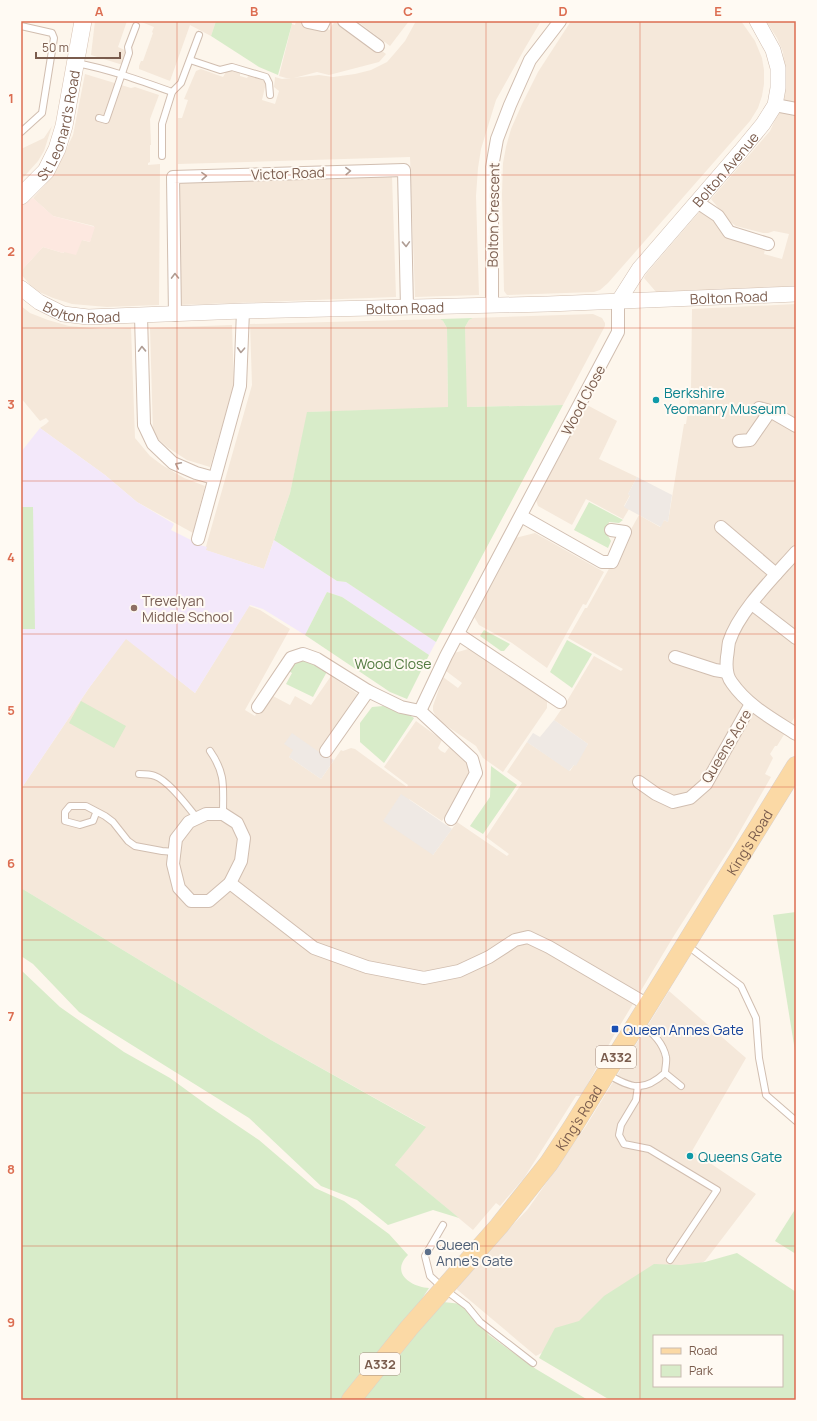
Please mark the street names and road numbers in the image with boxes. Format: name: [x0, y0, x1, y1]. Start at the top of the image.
street label: St Leonard's Road: [32, 69, 83, 185]
street label: Bolton Avenue: [688, 128, 762, 211]
street label: Victor Road: [251, 162, 325, 184]
street label: Bolton Crescent: [483, 162, 503, 268]
street label: Bolton Road: [689, 286, 768, 308]
street label: Bolton Road: [40, 296, 121, 327]
street label: Bolton Road: [366, 297, 444, 318]
street label: Wood Close: [557, 362, 609, 438]
street label: Queens Acre: [697, 706, 755, 786]
street label: King's Road: [721, 806, 776, 878]
road number: A332: [596, 1046, 636, 1068]
street label: King's Road: [551, 1081, 606, 1154]
road number: A332: [360, 1353, 400, 1375]

